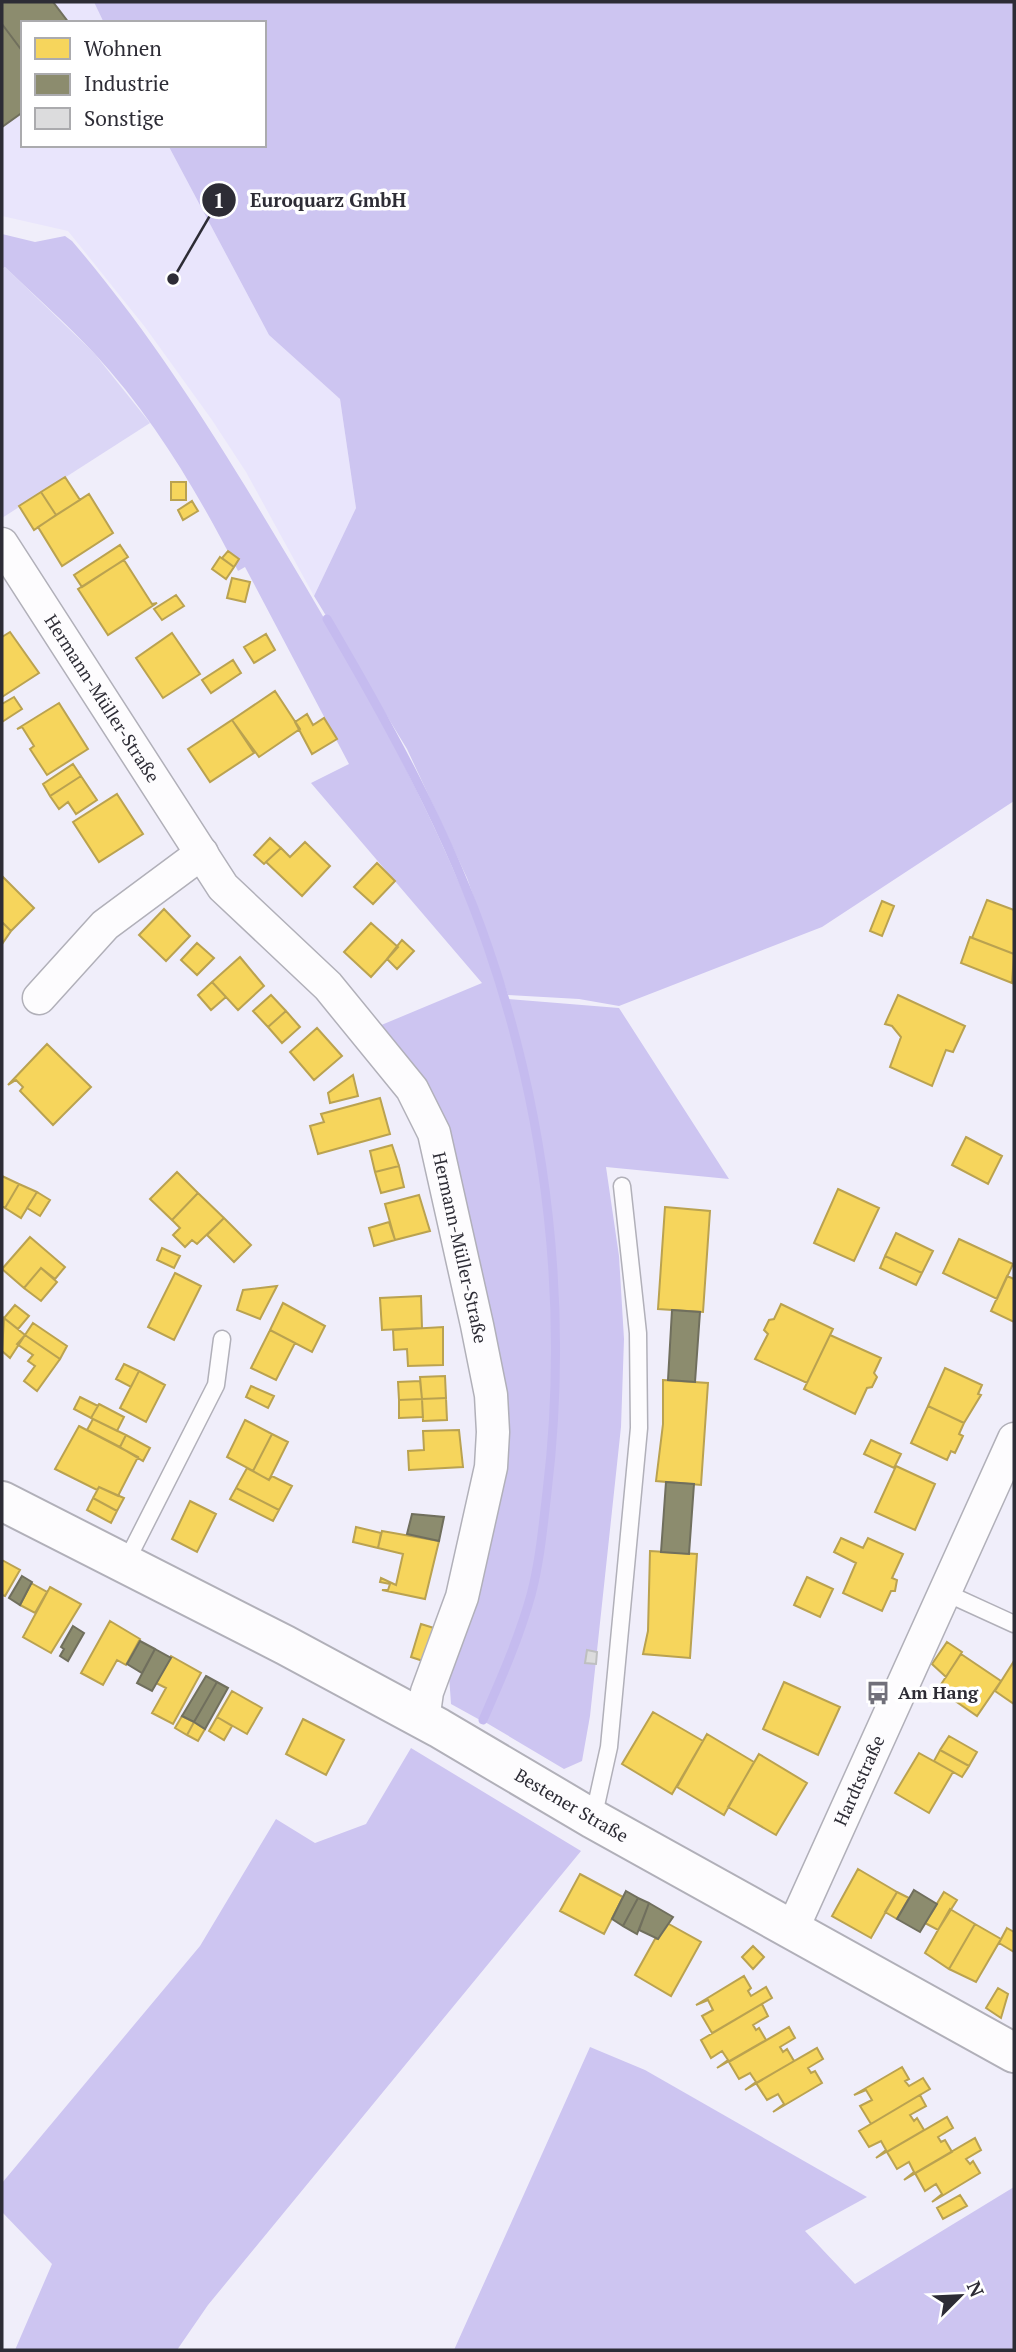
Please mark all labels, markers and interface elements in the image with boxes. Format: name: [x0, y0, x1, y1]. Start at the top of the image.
legend: [21, 21, 266, 147]
text: Wohnen: [84, 34, 162, 62]
text: Industrie: [84, 69, 169, 97]
text: Sonstige: [84, 104, 164, 132]
callout: Euroquarz GmbH: [201, 180, 420, 220]
text: 1: [213, 186, 225, 214]
text: Euroquarz GmbH: [250, 187, 406, 212]
street label: Hermann-Müller-Straße: [39, 609, 166, 787]
street label: Hermann-Müller-Straße: [428, 1150, 493, 1345]
bus stop icon: Am Hang: [864, 1679, 892, 1707]
place label: Am Hang: [898, 1680, 979, 1704]
street label: Hardtstraße: [828, 1731, 890, 1829]
street label: Bestener Straße: [511, 1762, 633, 1847]
north arrow: [925, 2261, 995, 2331]
text: N: [962, 2277, 991, 2301]

